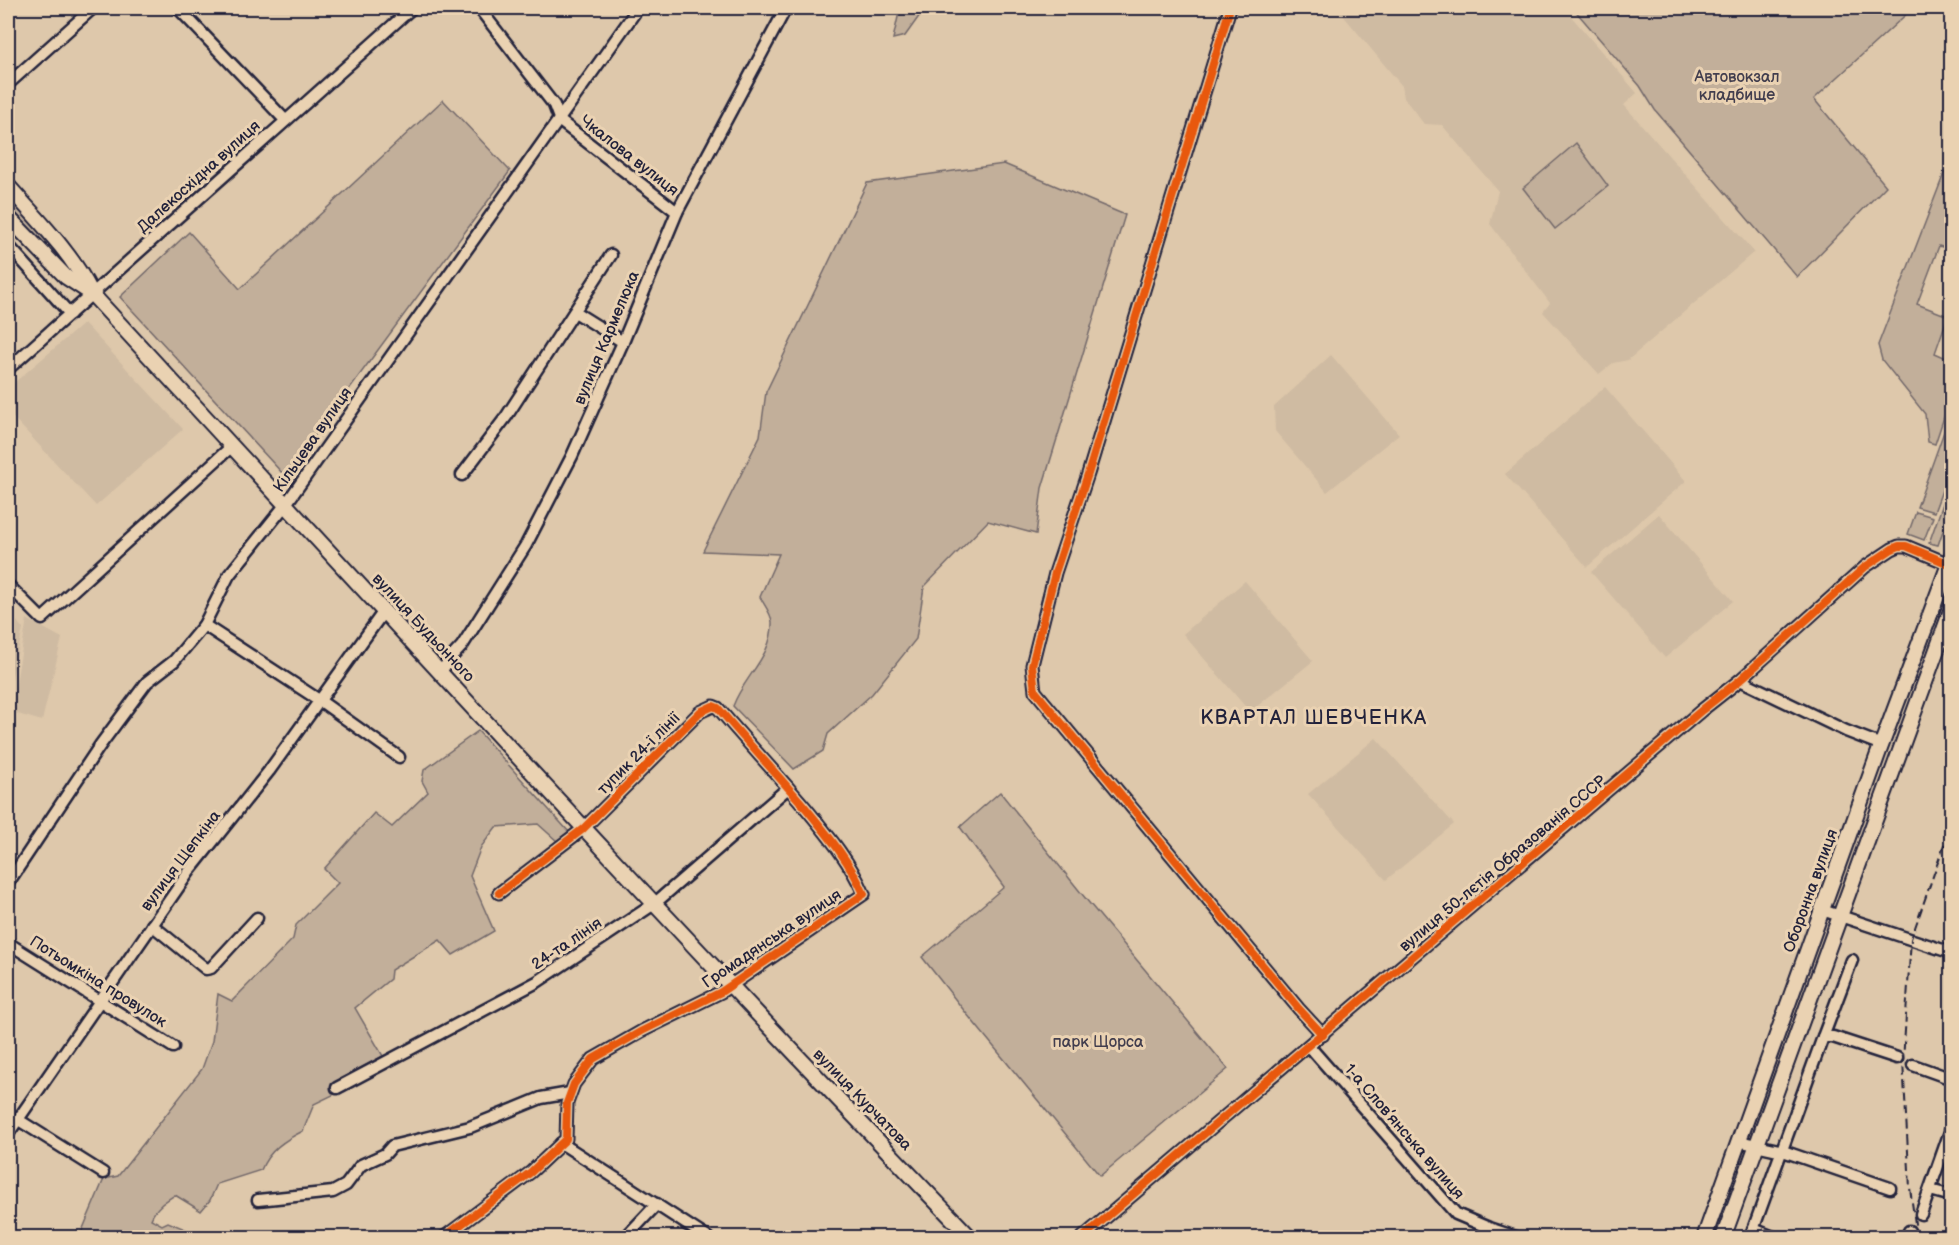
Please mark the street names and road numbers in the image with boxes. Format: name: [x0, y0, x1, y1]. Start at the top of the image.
street label: Чкалова вулиця: [576, 112, 682, 200]
street label: Далекосхідна вулиця: [134, 117, 265, 237]
street label: вулиця Кармелюка: [570, 268, 644, 408]
street label: Кільцева вулиця: [270, 384, 356, 496]
street label: вулиця Будьонного: [368, 570, 478, 686]
street label: тупик 24-ї лінії: [594, 708, 685, 799]
street label: вулиця 50-лєтія Образованія СССР: [1396, 772, 1610, 956]
street label: вулиця Щепкіна: [137, 806, 225, 915]
street label: Оборонна вулиця: [1780, 827, 1842, 955]
street label: Громадянська вулиця: [699, 885, 845, 993]
street label: 24-та лінія: [528, 914, 606, 974]
street label: Потьомкіна провулок: [26, 932, 170, 1032]
street label: вулиця Курчатова: [809, 1045, 916, 1155]
street label: 1-а Слов’янська вулиця: [1340, 1060, 1468, 1204]

